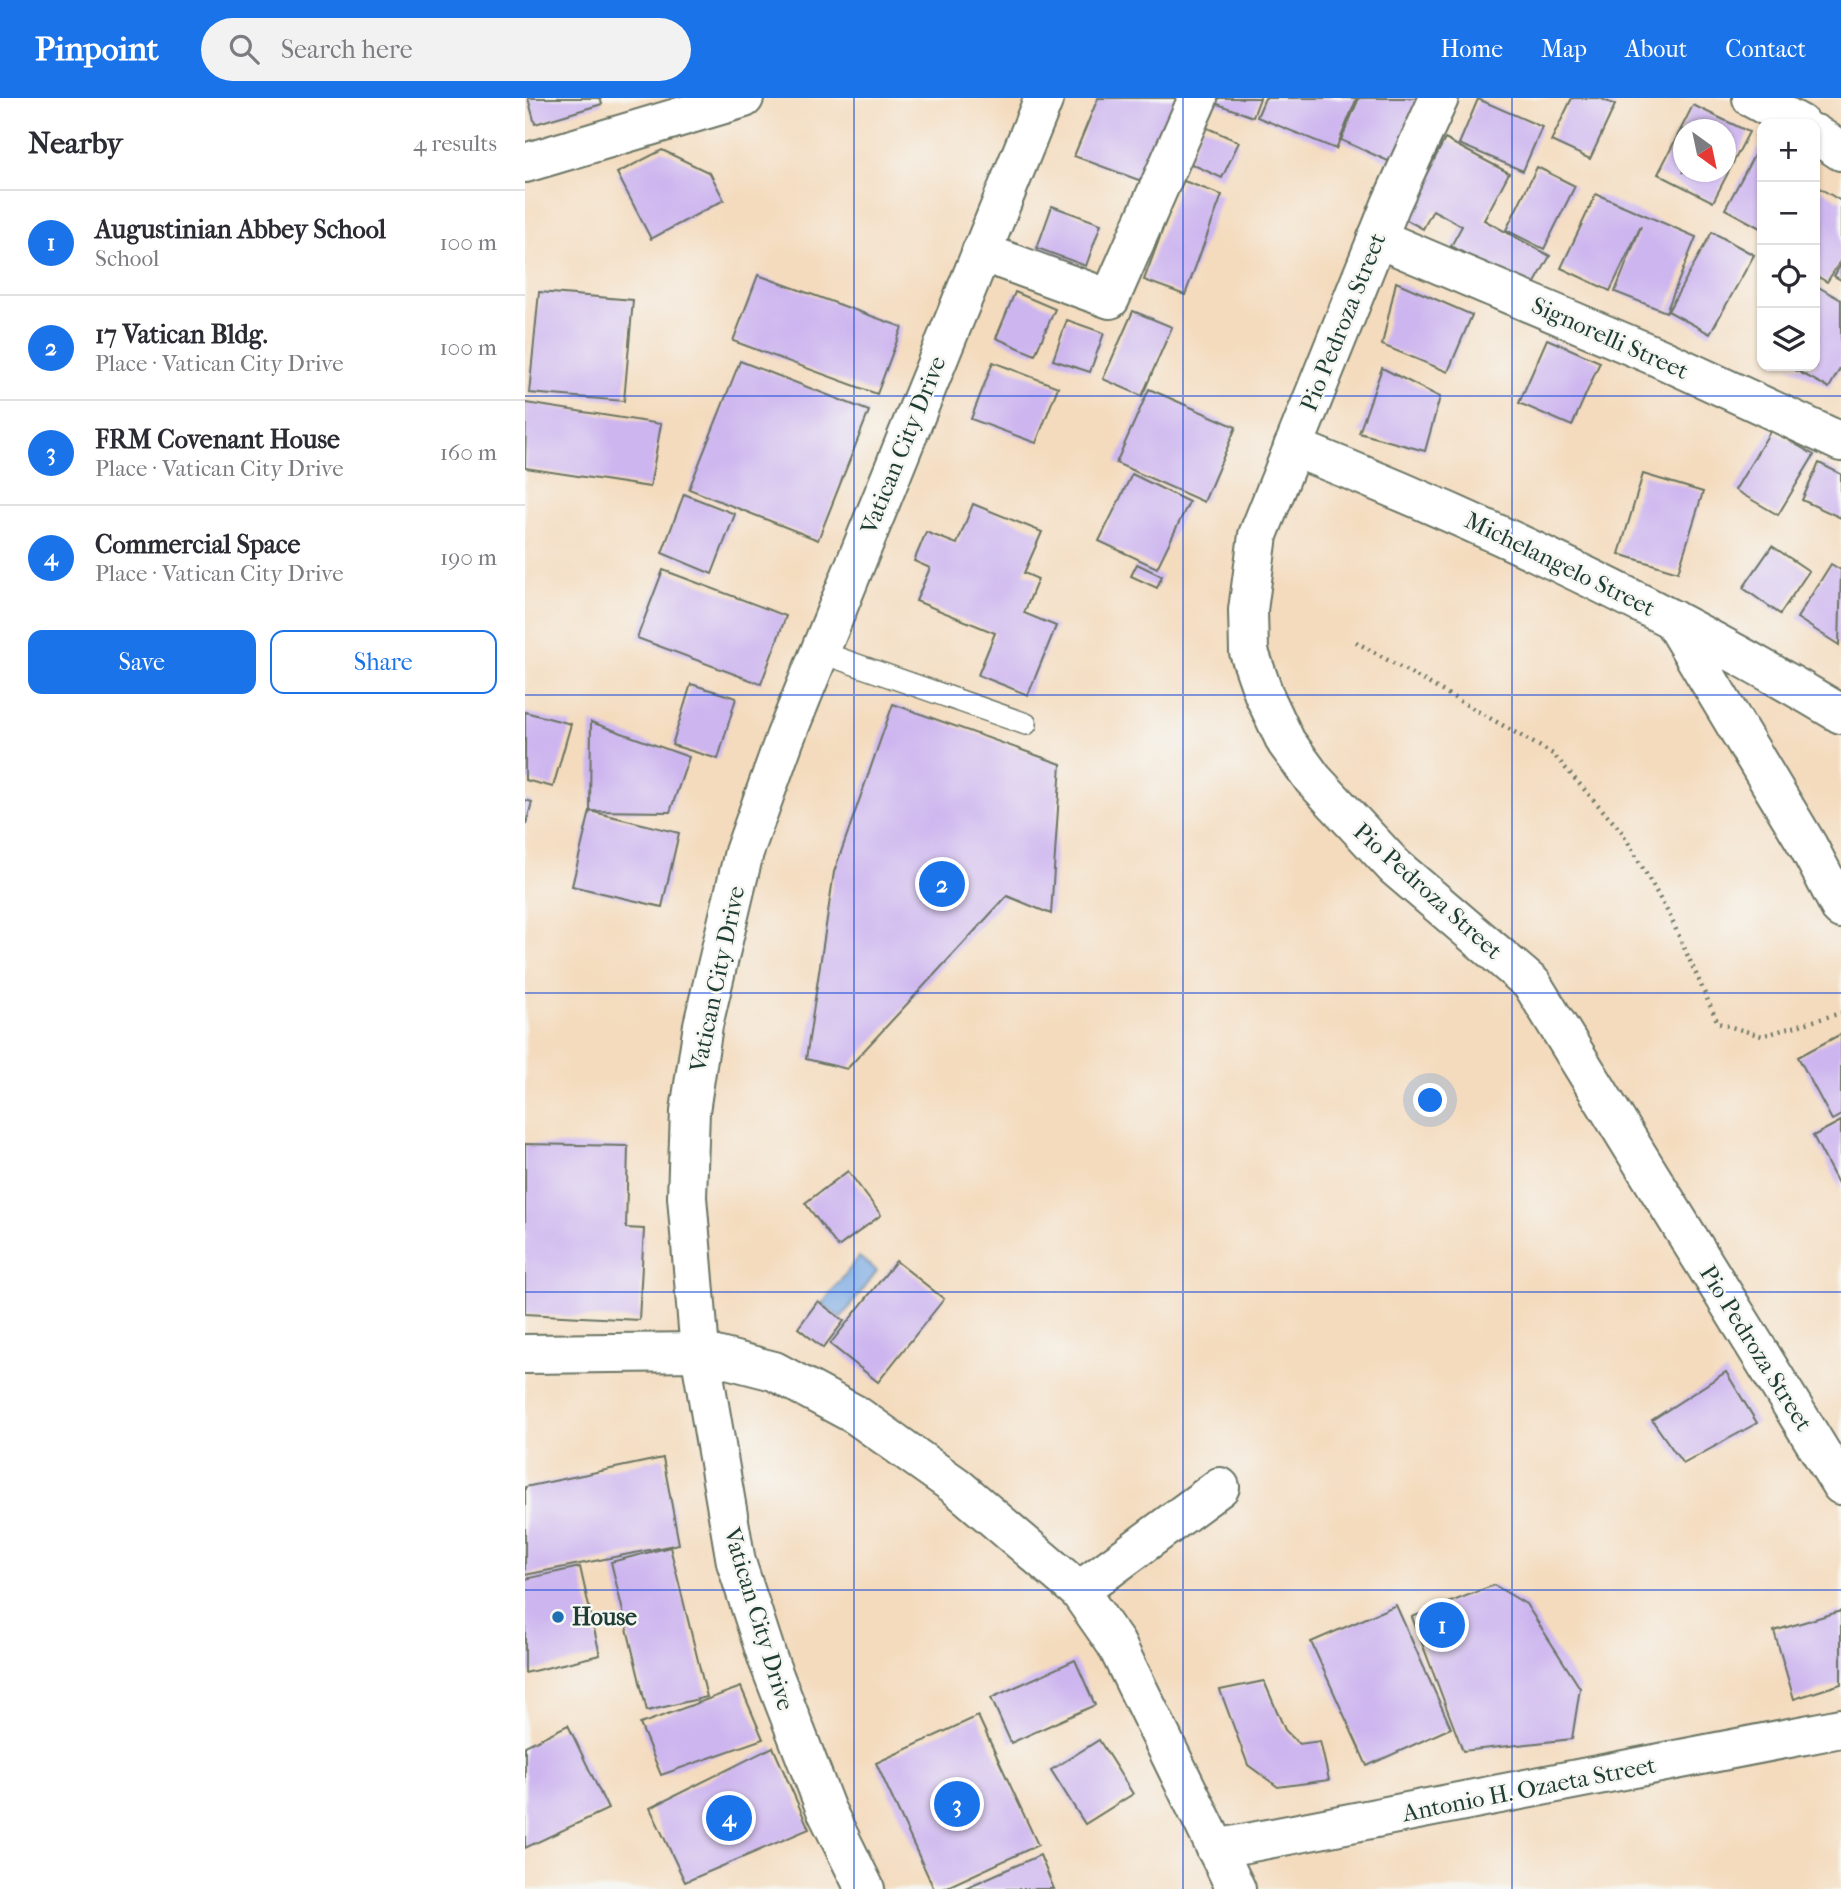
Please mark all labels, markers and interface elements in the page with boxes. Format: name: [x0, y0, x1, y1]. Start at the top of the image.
search box: [201, 18, 691, 81]
text: Pinpoint: [35, 30, 159, 69]
icon: search: [225, 30, 263, 68]
text: Search here: [281, 34, 413, 65]
text: Home: [1441, 35, 1503, 63]
text: Map: [1541, 35, 1587, 63]
text: About: [1625, 35, 1687, 63]
text: Contact: [1725, 35, 1806, 63]
north arrow: [1673, 119, 1736, 182]
map controls: [1757, 119, 1820, 371]
button: +: [1757, 119, 1820, 182]
text: Nearby: [28, 126, 123, 161]
text: 4 results: [413, 130, 497, 157]
button: −: [1757, 182, 1820, 245]
text: Augustinian Abbey School: [95, 214, 386, 245]
street label: Pio Pedroza Street: [1294, 228, 1392, 415]
text: 1: [47, 229, 55, 256]
text: 100 m: [439, 229, 497, 256]
text: School: [95, 245, 159, 272]
button: locate: [1757, 245, 1820, 308]
street label: Signorelli Street: [1527, 291, 1693, 385]
button: layers: [1757, 308, 1820, 371]
text: 17 Vatican Bldg.: [95, 319, 268, 350]
text: 2: [45, 334, 57, 361]
text: 100 m: [439, 334, 497, 361]
text: Place · Vatican City Drive: [95, 350, 344, 377]
street label: Vatican City Drive: [854, 352, 952, 539]
text: FRM Covenant House: [95, 424, 340, 455]
text: 3: [46, 439, 56, 466]
text: 160 m: [440, 439, 497, 466]
text: Place · Vatican City Drive: [95, 455, 344, 482]
street label: Michelangelo Street: [1460, 506, 1660, 622]
text: Commercial Space: [95, 529, 300, 560]
text: 4: [44, 544, 58, 571]
text: 190 m: [440, 544, 497, 571]
text: Place · Vatican City Drive: [95, 560, 344, 587]
button: Save: [28, 630, 256, 694]
button: Share: [270, 630, 497, 694]
street label: Pio Pedroza Street: [1348, 817, 1508, 965]
pin: 2: [919, 858, 965, 910]
street label: Vatican City Drive: [683, 883, 750, 1076]
your location: [1413, 1083, 1447, 1117]
street label: Pio Pedroza Street: [1694, 1260, 1818, 1436]
street label: Vatican City Drive: [718, 1523, 800, 1714]
pin: 1: [1419, 1599, 1465, 1651]
place label: House: [572, 1603, 637, 1631]
marker: House: [550, 1609, 566, 1625]
street label: Antonio H. Ozaeta Street: [1399, 1751, 1659, 1828]
pin: 3: [934, 1778, 980, 1830]
pin: 4: [706, 1792, 752, 1844]

